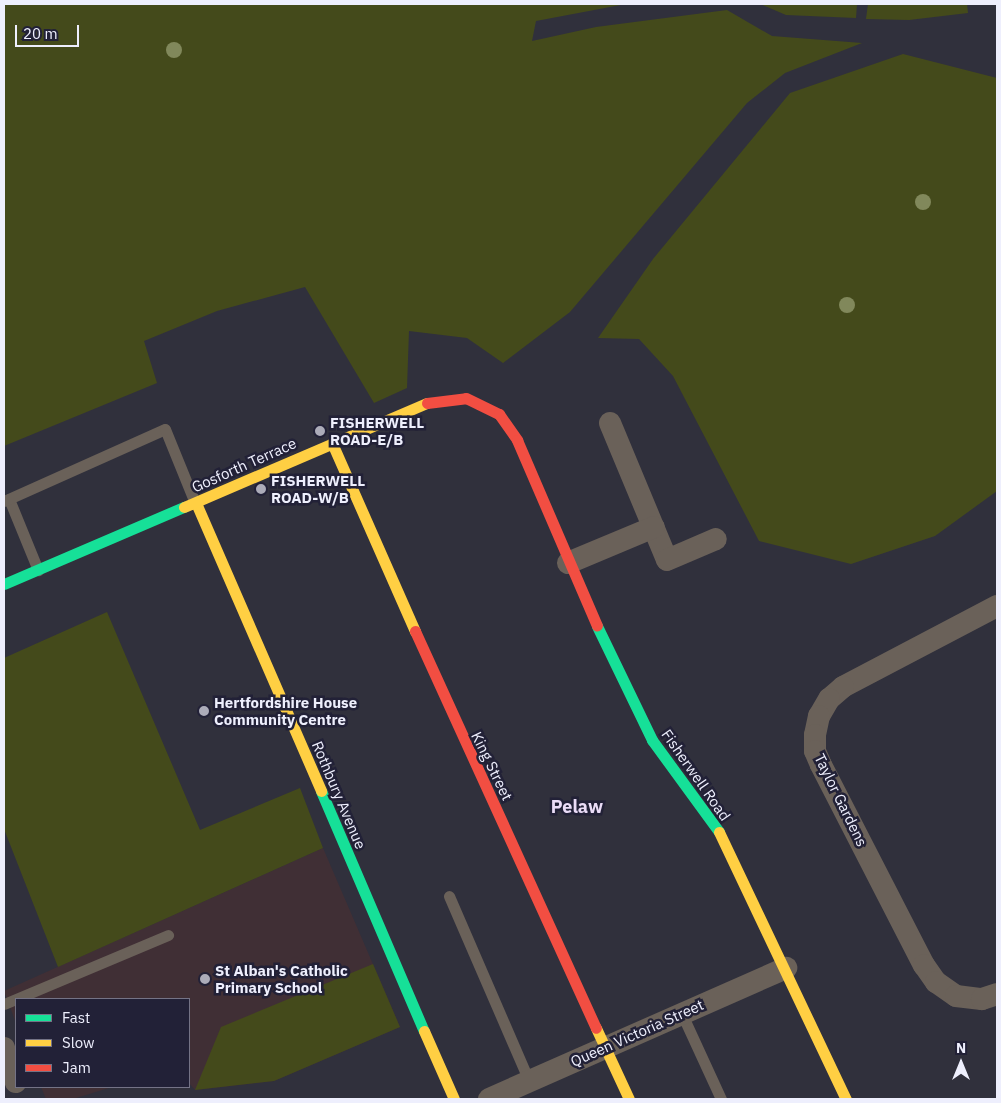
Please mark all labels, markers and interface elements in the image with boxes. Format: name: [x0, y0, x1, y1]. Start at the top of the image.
scale bar: [18, 15, 81, 47]
text: 20 m: [23, 24, 58, 43]
place label: FISHERWELL ROAD-E/B: [330, 413, 424, 448]
marker: FISHERWELL ROAD-E/B: [314, 425, 326, 437]
street label: Gosforth Terrace: [189, 434, 299, 496]
place label: FISHERWELL ROAD-W/B: [271, 471, 365, 506]
marker: FISHERWELL ROAD-W/B: [255, 483, 267, 495]
place label: Hertfordshire House Community Centre: [214, 693, 357, 728]
marker: Hertfordshire House Community Centre: [198, 705, 210, 717]
street label: Fisherwell Road: [658, 726, 734, 824]
street label: King Street: [468, 729, 516, 803]
street label: Rothbury Avenue: [308, 738, 370, 852]
street label: Taylor Gardens: [811, 751, 871, 849]
district label: Pelaw: [551, 796, 603, 818]
place label: St Alban's Catholic Primary School: [215, 961, 348, 996]
marker: St Alban's Catholic Primary School: [199, 973, 211, 985]
street label: Queen Victoria Street: [568, 996, 706, 1070]
legend: [15, 998, 190, 1088]
text: Fast: [62, 1008, 90, 1027]
text: Slow: [62, 1033, 95, 1052]
north arrow: [936, 1038, 986, 1088]
text: N: [956, 1039, 966, 1057]
text: Jam: [62, 1058, 91, 1077]

